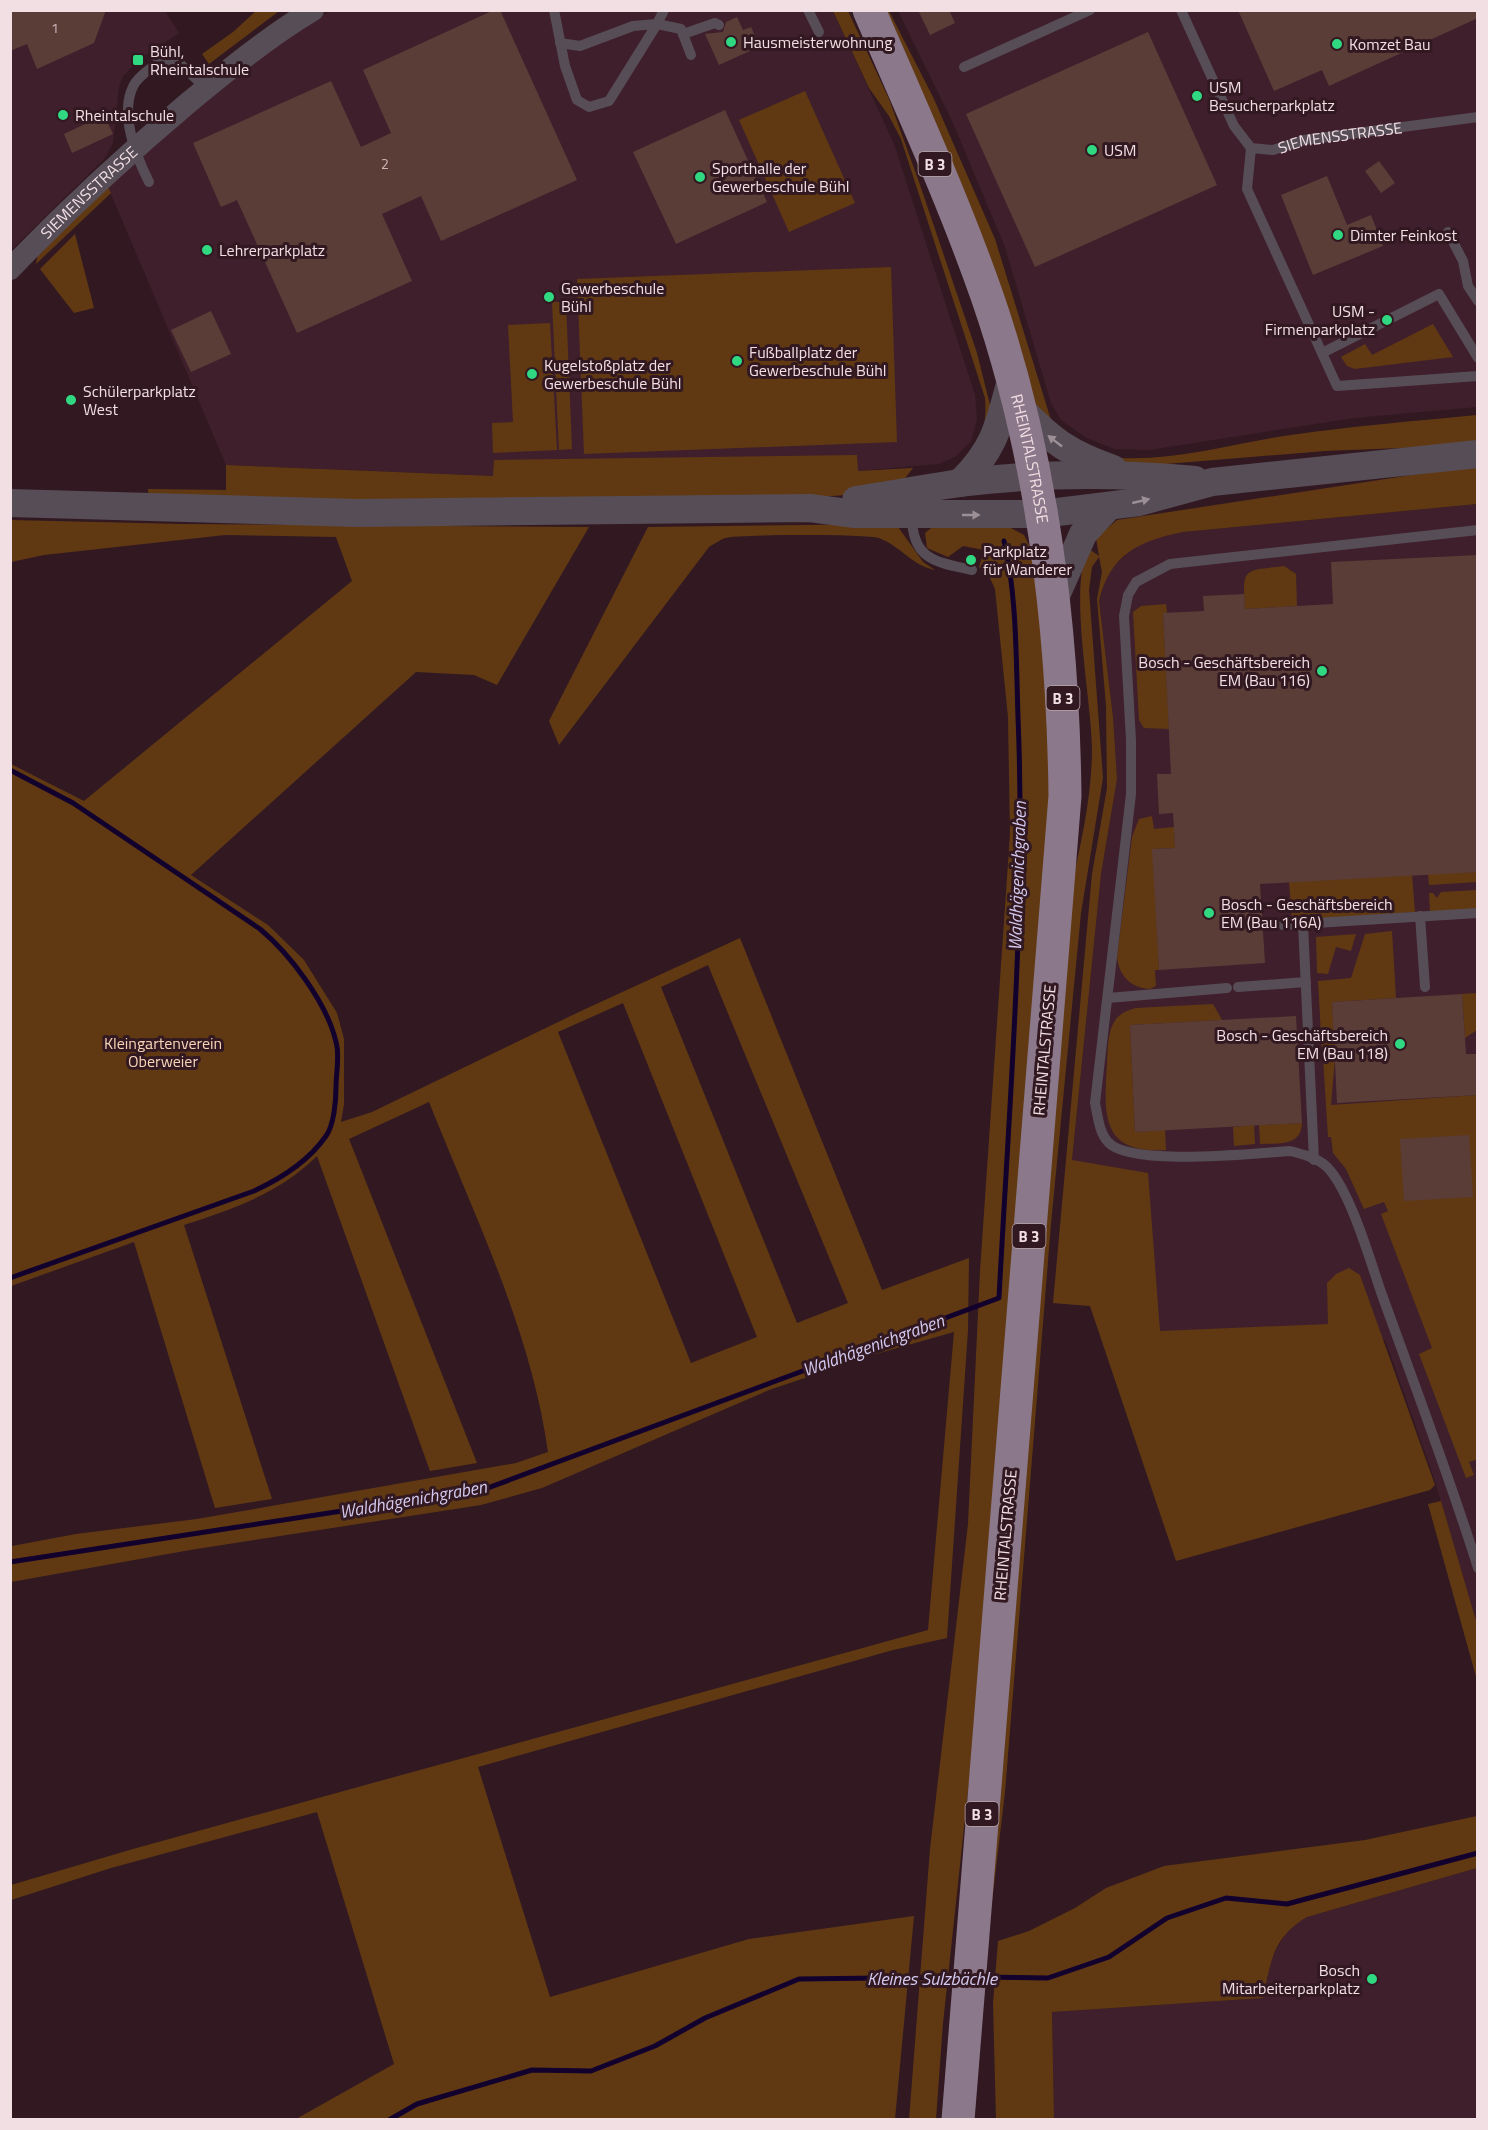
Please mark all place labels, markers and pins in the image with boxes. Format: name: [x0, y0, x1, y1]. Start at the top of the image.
place label: Hausmeisterwohnung: [743, 30, 892, 54]
place label: Komzet Bau: [1349, 32, 1430, 56]
marker: Hausmeisterwohnung: [724, 35, 738, 49]
marker: Komzet Bau: [1330, 37, 1344, 51]
place label: Bühl, Rheintalschule: [150, 39, 249, 81]
marker: Bühl, Rheintalschule: [131, 53, 145, 67]
place label: USM Besucherparkplatz: [1209, 75, 1335, 117]
marker: USM Besucherparkplatz: [1190, 89, 1204, 103]
place label: Rheintalschule: [75, 103, 174, 127]
marker: Rheintalschule: [56, 108, 70, 122]
place label: USM: [1104, 138, 1136, 162]
marker: USM: [1085, 143, 1099, 157]
place label: Sporthalle der Gewerbeschule Bühl: [712, 156, 850, 198]
marker: Sporthalle der Gewerbeschule Bühl: [693, 170, 707, 184]
place label: Dimter Feinkost: [1350, 223, 1458, 247]
marker: Dimter Feinkost: [1331, 228, 1345, 242]
place label: Lehrerparkplatz: [219, 238, 325, 262]
marker: Lehrerparkplatz: [200, 243, 214, 257]
place label: Gewerbeschule Bühl: [561, 276, 664, 318]
marker: Gewerbeschule Bühl: [542, 290, 556, 304]
place label: USM - Firmenparkplatz: [1265, 299, 1375, 341]
marker: USM - Firmenparkplatz: [1380, 313, 1394, 327]
place label: Fußballplatz der Gewerbeschule Bühl: [749, 340, 887, 382]
place label: Kugelstoßplatz der Gewerbeschule Bühl: [544, 353, 682, 395]
marker: Fußballplatz der Gewerbeschule Bühl: [730, 354, 744, 368]
marker: Kugelstoßplatz der Gewerbeschule Bühl: [525, 367, 539, 381]
place label: Schülerparkplatz West: [83, 379, 196, 421]
marker: Schülerparkplatz West: [64, 393, 78, 407]
place label: Parkplatz für Wanderer: [983, 539, 1072, 581]
marker: Parkplatz für Wanderer: [964, 553, 978, 567]
place label: Bosch - Geschäftsbereich EM (Bau 116): [1138, 650, 1310, 692]
marker: Bosch - Geschäftsbereich EM (Bau 116): [1315, 664, 1329, 678]
place label: Bosch - Geschäftsbereich EM (Bau 116A): [1221, 892, 1393, 934]
marker: Bosch - Geschäftsbereich EM (Bau 116A): [1202, 906, 1216, 920]
place label: Bosch - Geschäftsbereich EM (Bau 118): [1216, 1023, 1388, 1065]
marker: Bosch - Geschäftsbereich EM (Bau 118): [1393, 1037, 1407, 1051]
place label: Bosch Mitarbeiterparkplatz: [1222, 1958, 1360, 2000]
marker: Bosch Mitarbeiterparkplatz: [1365, 1972, 1379, 1986]

